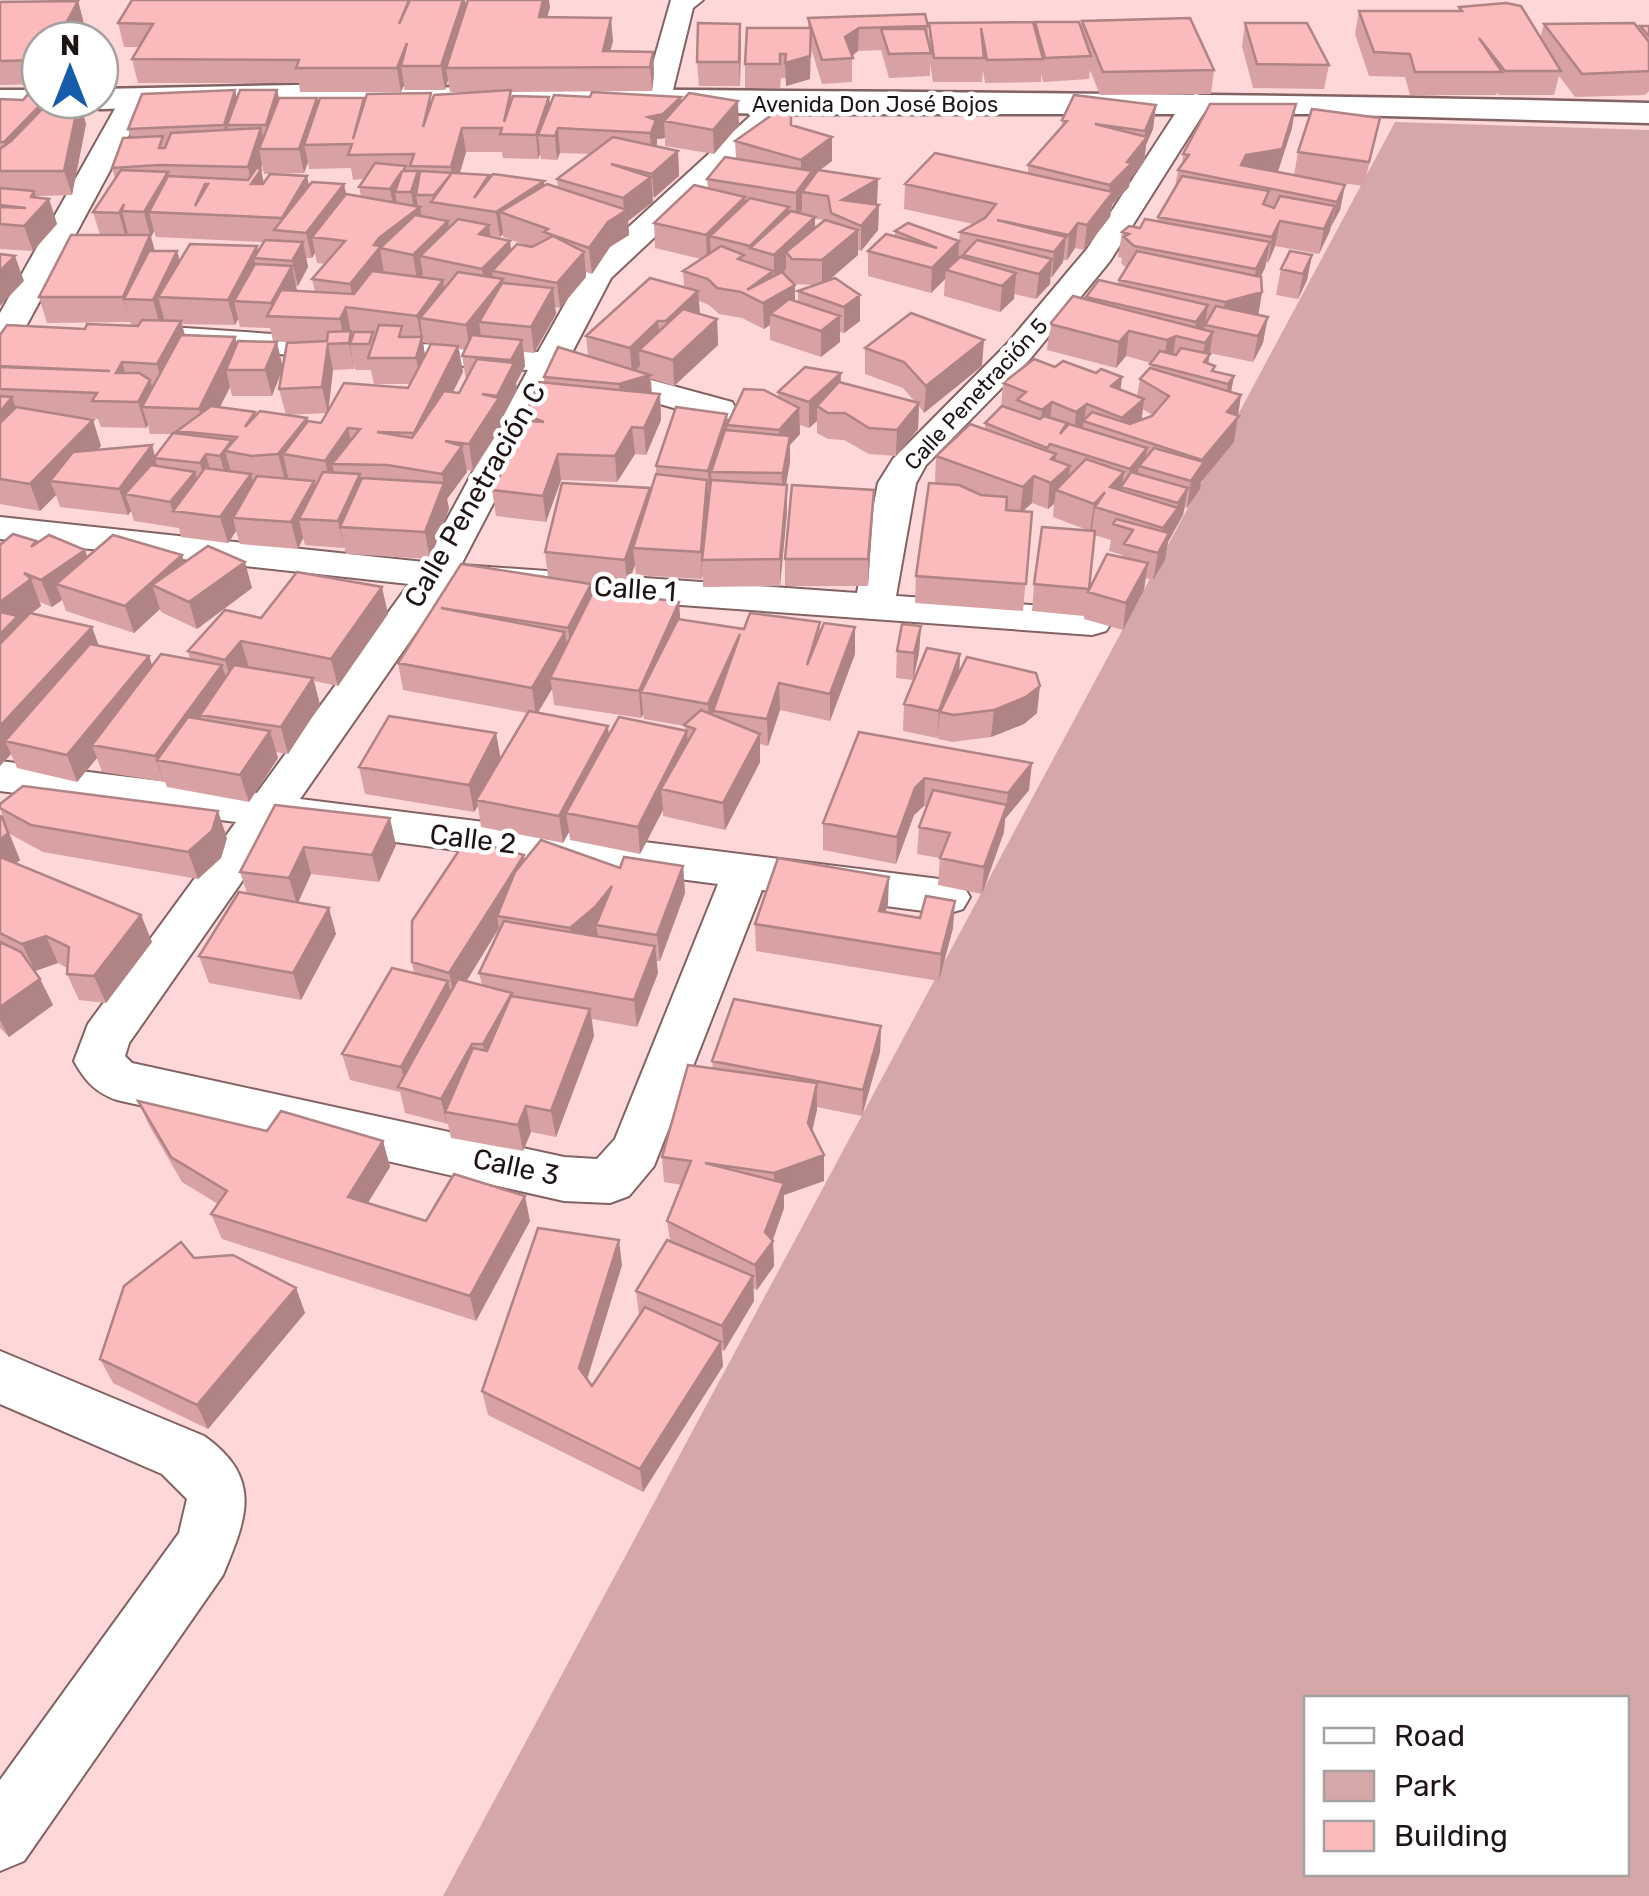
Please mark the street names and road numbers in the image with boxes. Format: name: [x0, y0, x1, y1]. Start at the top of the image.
street label: Avenida Don José Bojos: [752, 91, 998, 118]
street label: Calle Penetración 5: [899, 312, 1053, 476]
street label: Calle Penetración C: [397, 377, 553, 613]
street label: Calle 1: [593, 570, 677, 608]
street label: Calle 2: [428, 817, 518, 861]
street label: Calle 3: [470, 1142, 562, 1192]

